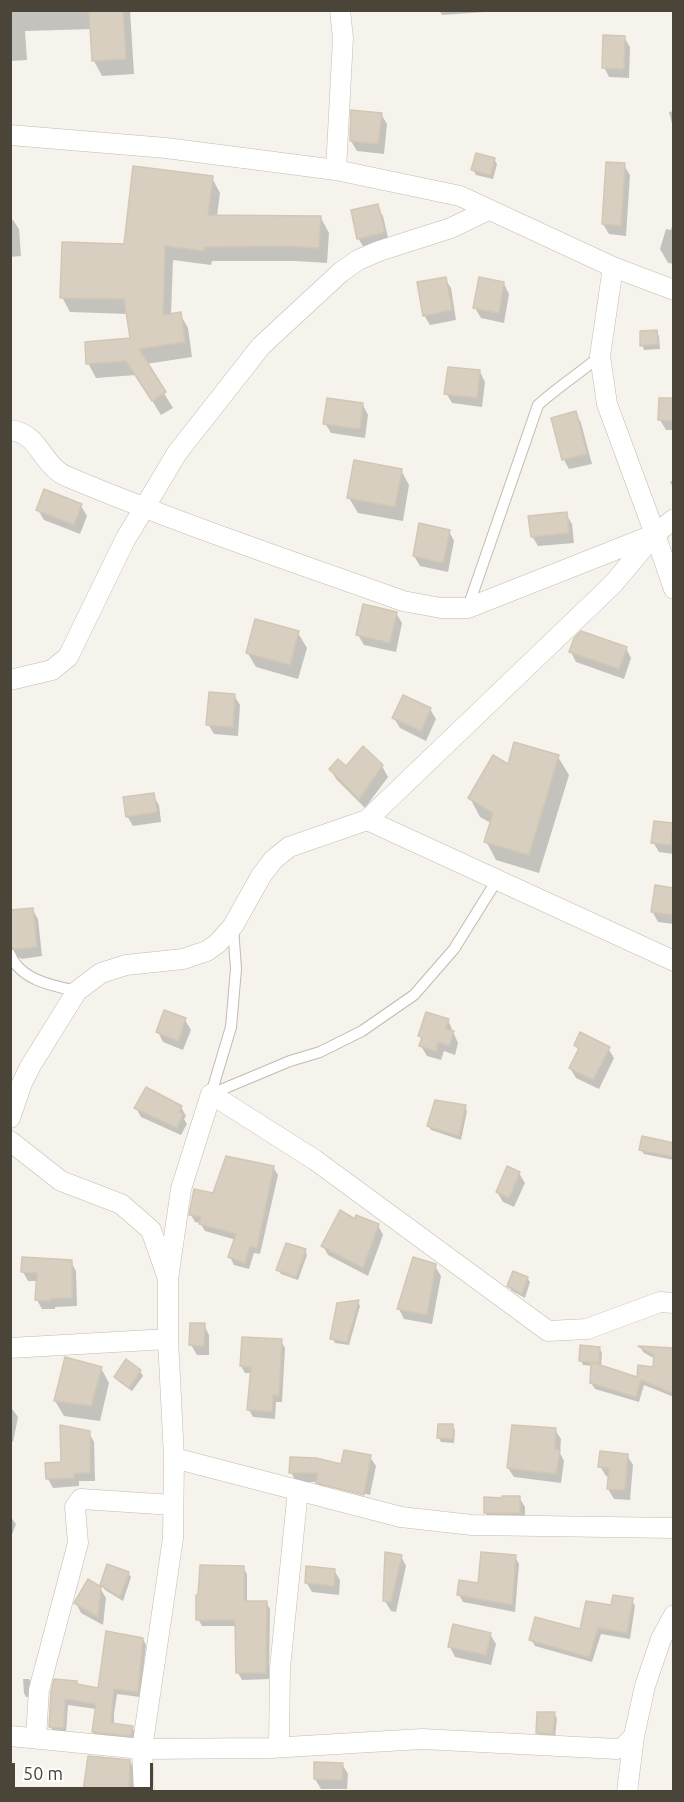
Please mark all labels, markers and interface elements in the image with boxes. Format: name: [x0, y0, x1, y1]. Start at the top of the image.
scale bar: [15, 1751, 156, 1789]
text: 50 m: [23, 1763, 63, 1783]

